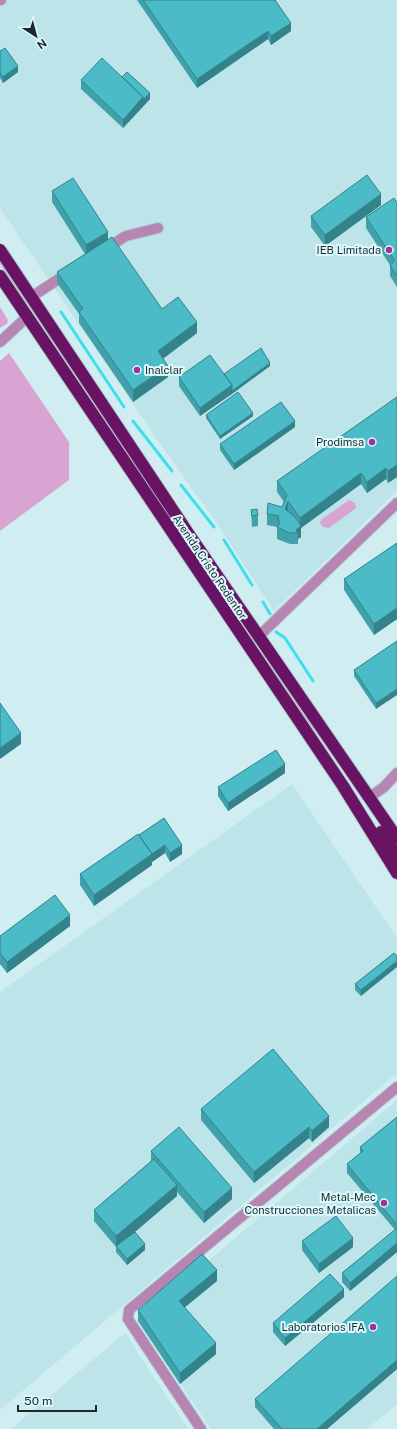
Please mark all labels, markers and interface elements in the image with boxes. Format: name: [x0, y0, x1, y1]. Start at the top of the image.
north arrow: [16, 16, 56, 56]
text: N: [35, 37, 49, 51]
place label: IEB Limitada: [317, 244, 381, 256]
marker: IEB Limitada: [384, 245, 394, 255]
place label: Inalclar: [145, 364, 183, 376]
marker: Inalclar: [132, 365, 142, 375]
place label: Prodimsa: [316, 436, 364, 448]
marker: Prodimsa: [367, 437, 377, 447]
street label: Avenida Cristo Redentor: [171, 513, 249, 621]
place label: Metal-Mec Construcciones Metalicas: [245, 1191, 376, 1216]
marker: Metal-Mec Construcciones Metalicas: [379, 1198, 389, 1208]
place label: Laboratorios IFA: [282, 1321, 365, 1333]
marker: Laboratorios IFA: [368, 1322, 378, 1332]
scale bar: [18, 1387, 96, 1413]
text: 50 m: [24, 1394, 52, 1408]

